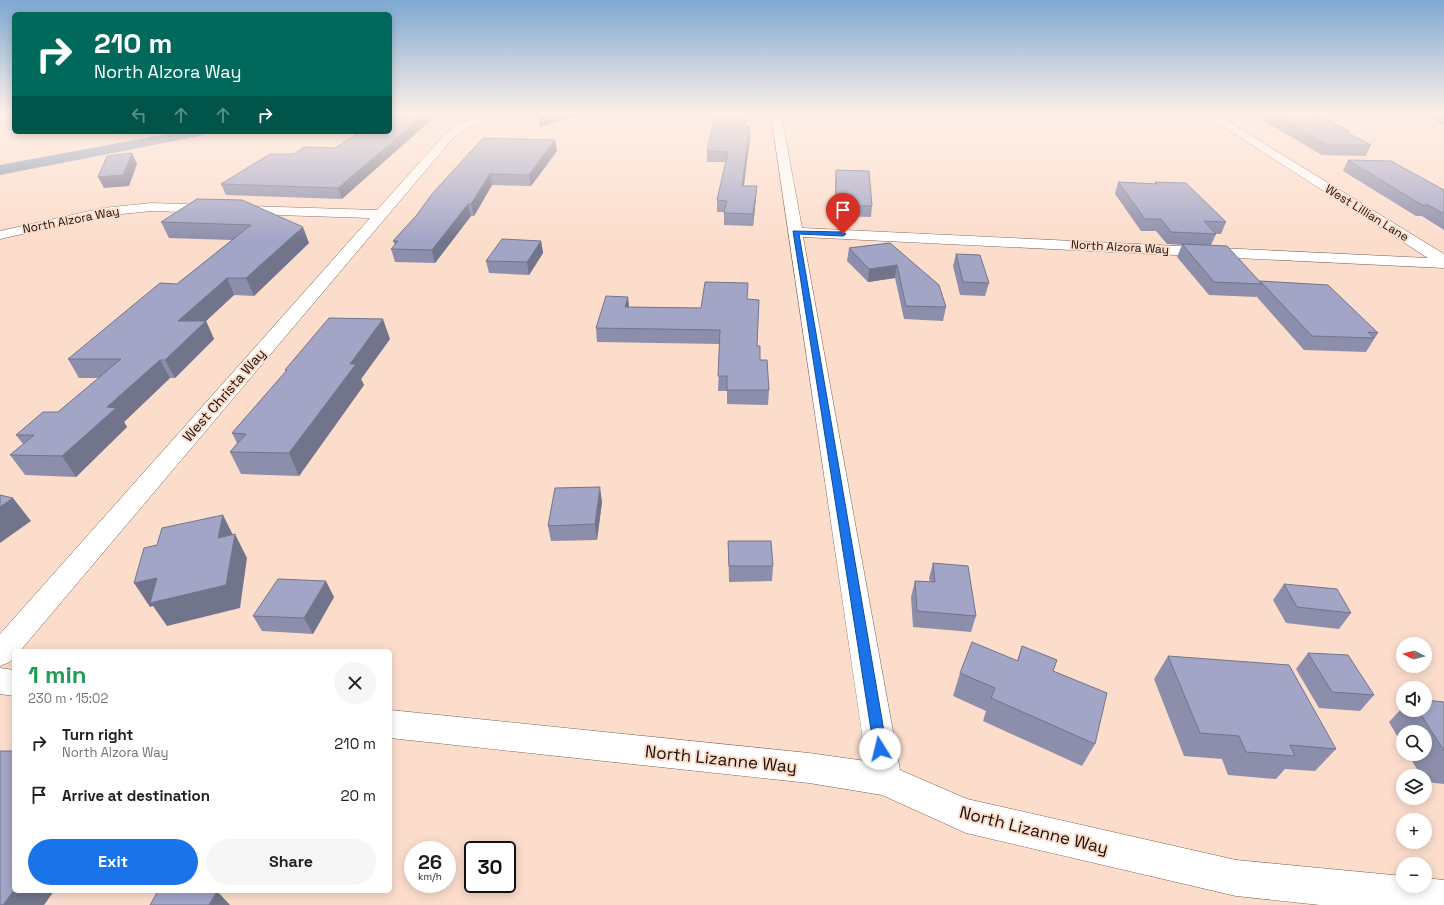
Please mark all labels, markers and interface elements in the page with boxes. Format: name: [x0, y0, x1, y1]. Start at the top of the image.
text: 210 m: [94, 25, 172, 61]
icon: right: [28, 28, 80, 80]
text: North Alzora Way: [94, 60, 242, 83]
icon: left: [128, 104, 150, 126]
icon: ahead: [170, 104, 192, 126]
icon: ahead: [212, 104, 234, 126]
icon: right: [254, 104, 276, 126]
street label: West Lillian Lane: [1322, 181, 1412, 245]
pin: [826, 193, 860, 234]
icon: arrive: [832, 199, 854, 221]
street label: North Alzora Way: [21, 203, 121, 237]
street label: North Alzora Way: [1070, 236, 1170, 258]
street label: West Christa Way: [179, 345, 269, 445]
north arrow: [1396, 637, 1432, 673]
map controls: [1396, 637, 1432, 893]
text: 1 min: [28, 659, 87, 690]
button: close: [334, 662, 376, 704]
button: sound: [1396, 681, 1432, 717]
text: 230 m · 15:02: [28, 690, 108, 707]
text: Turn right: [62, 725, 133, 744]
button: search: [1396, 725, 1432, 761]
position arrow: [859, 728, 901, 770]
icon: right: [28, 732, 50, 754]
text: 210 m: [334, 734, 376, 753]
street label: North Lizanne Way: [644, 740, 798, 778]
text: North Alzora Way: [62, 744, 169, 761]
button: layers: [1396, 769, 1432, 805]
icon: arrive: [28, 784, 50, 806]
text: Arrive at destination: [62, 786, 210, 805]
text: 20 m: [341, 786, 376, 805]
street label: North Lizanne Way: [957, 801, 1111, 859]
button: +: [1396, 813, 1432, 849]
button: Exit: [28, 839, 198, 885]
button: Share: [206, 839, 376, 885]
speed limit sign: 30: [464, 841, 516, 893]
text: 26: [418, 849, 442, 875]
button: −: [1396, 857, 1432, 893]
text: km/h: [418, 870, 442, 883]

